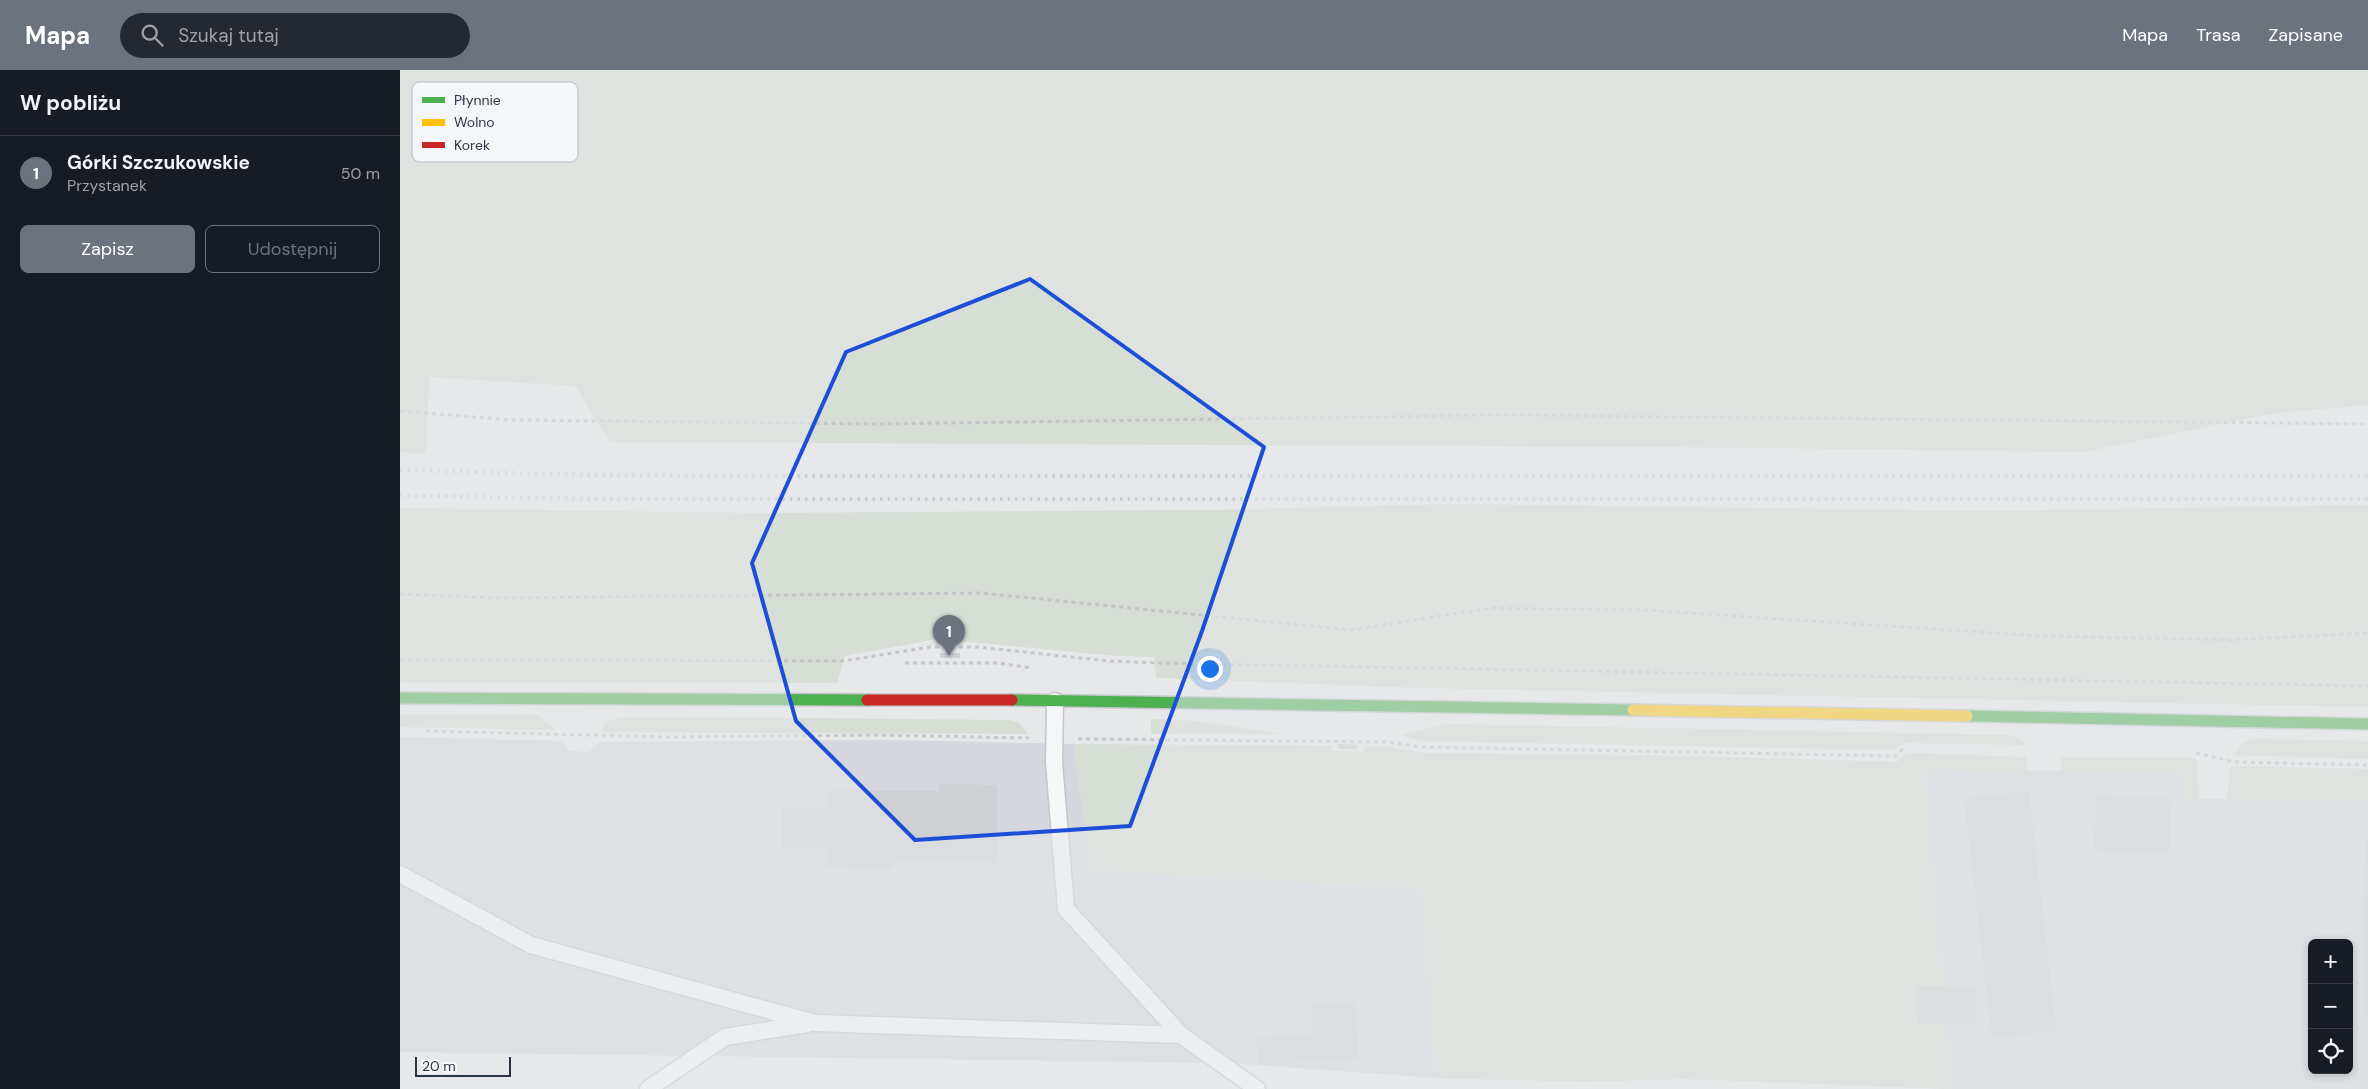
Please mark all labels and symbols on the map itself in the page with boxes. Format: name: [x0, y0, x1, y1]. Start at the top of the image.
legend: [412, 82, 578, 162]
text: Płynnie: [454, 91, 501, 109]
text: Wolno: [454, 113, 495, 131]
text: Korek: [454, 136, 490, 154]
pin: 1: [933, 615, 965, 656]
your location: [1197, 656, 1223, 682]
scale bar: [415, 1054, 511, 1077]

